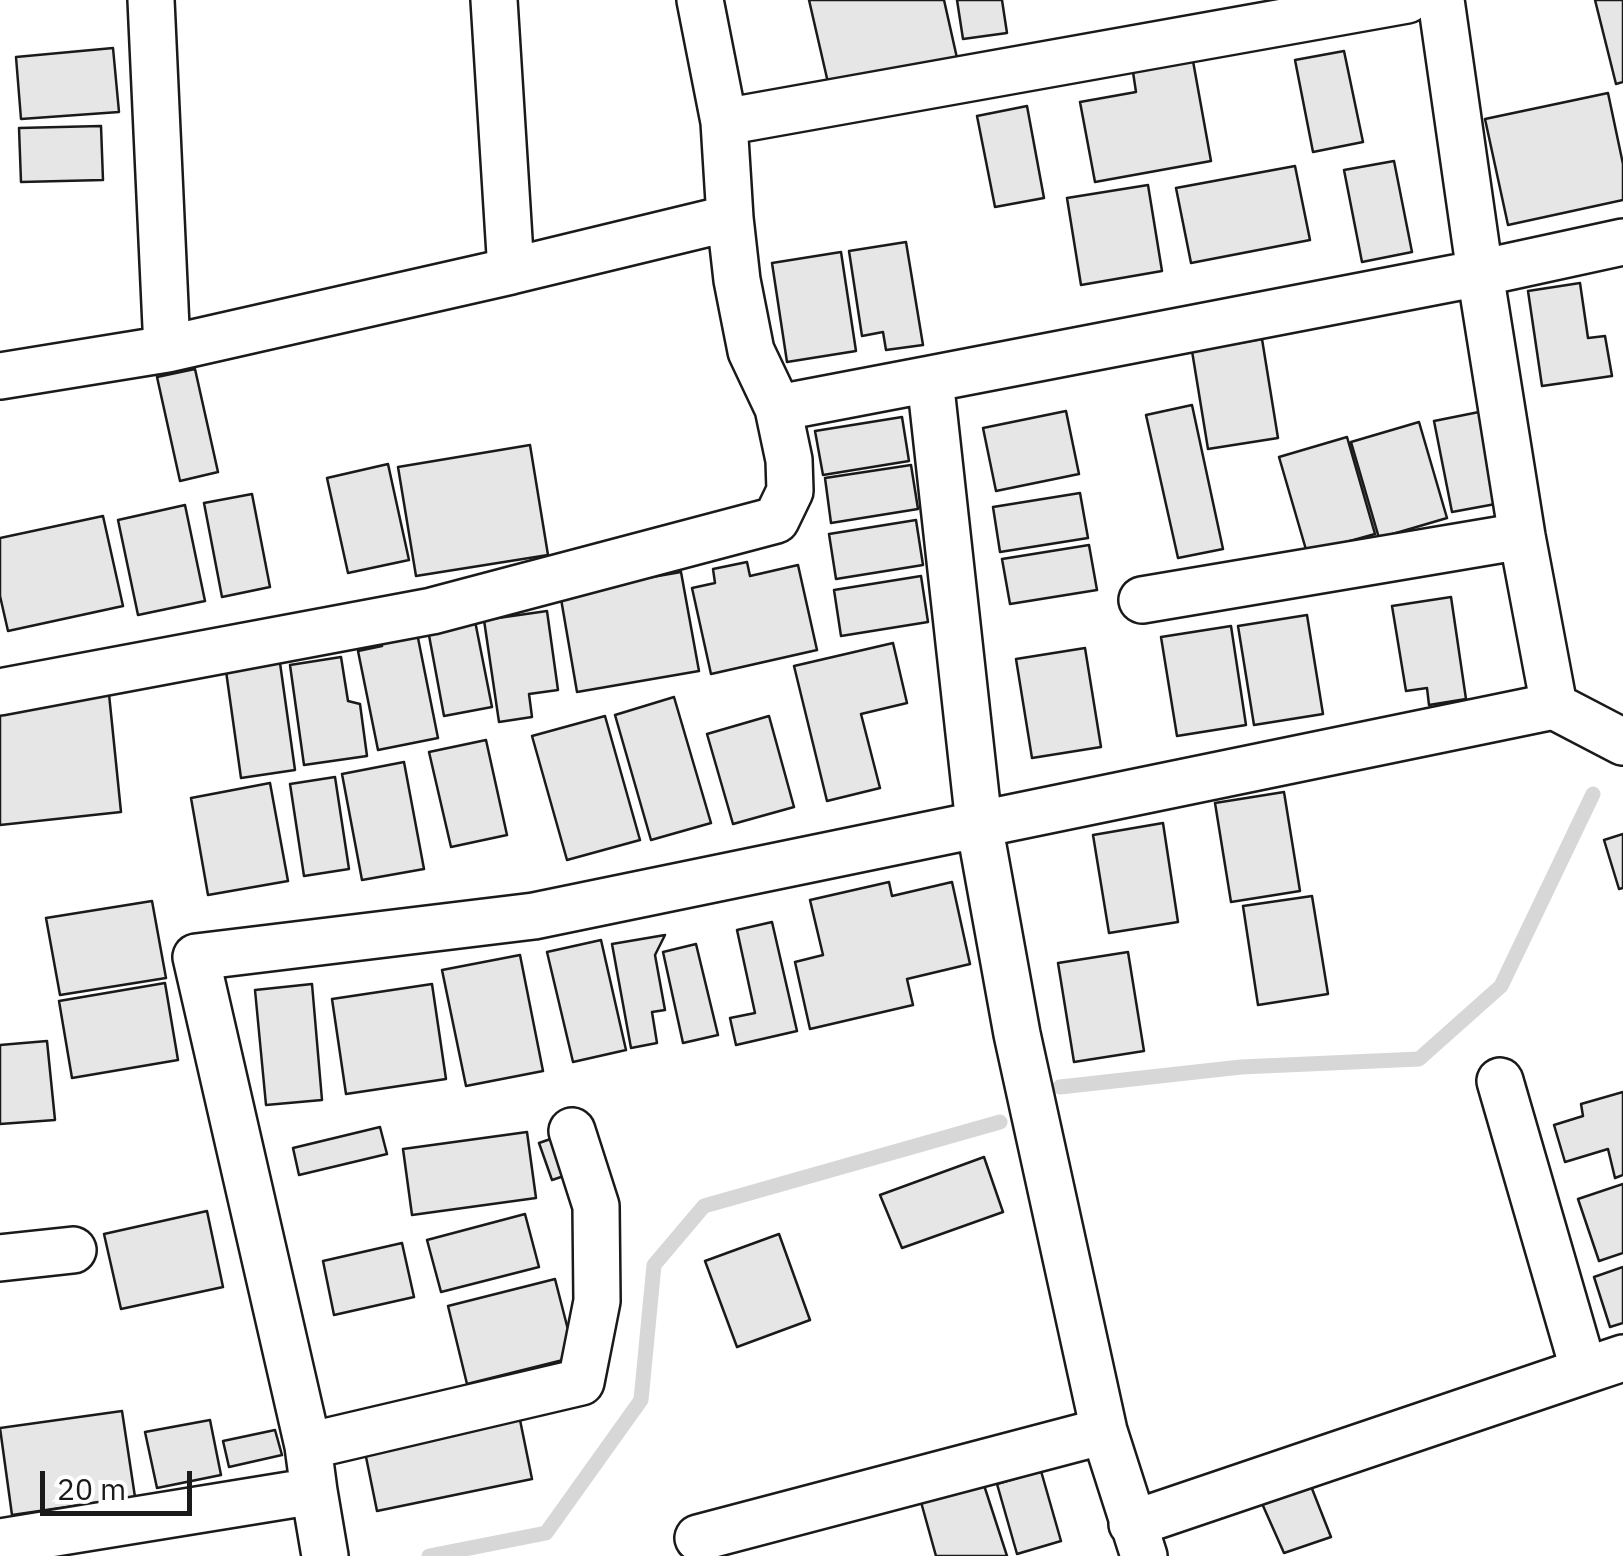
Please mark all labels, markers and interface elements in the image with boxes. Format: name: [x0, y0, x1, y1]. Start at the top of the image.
scale bar: [45, 1451, 198, 1513]
text: 20 m: [57, 1469, 126, 1508]

